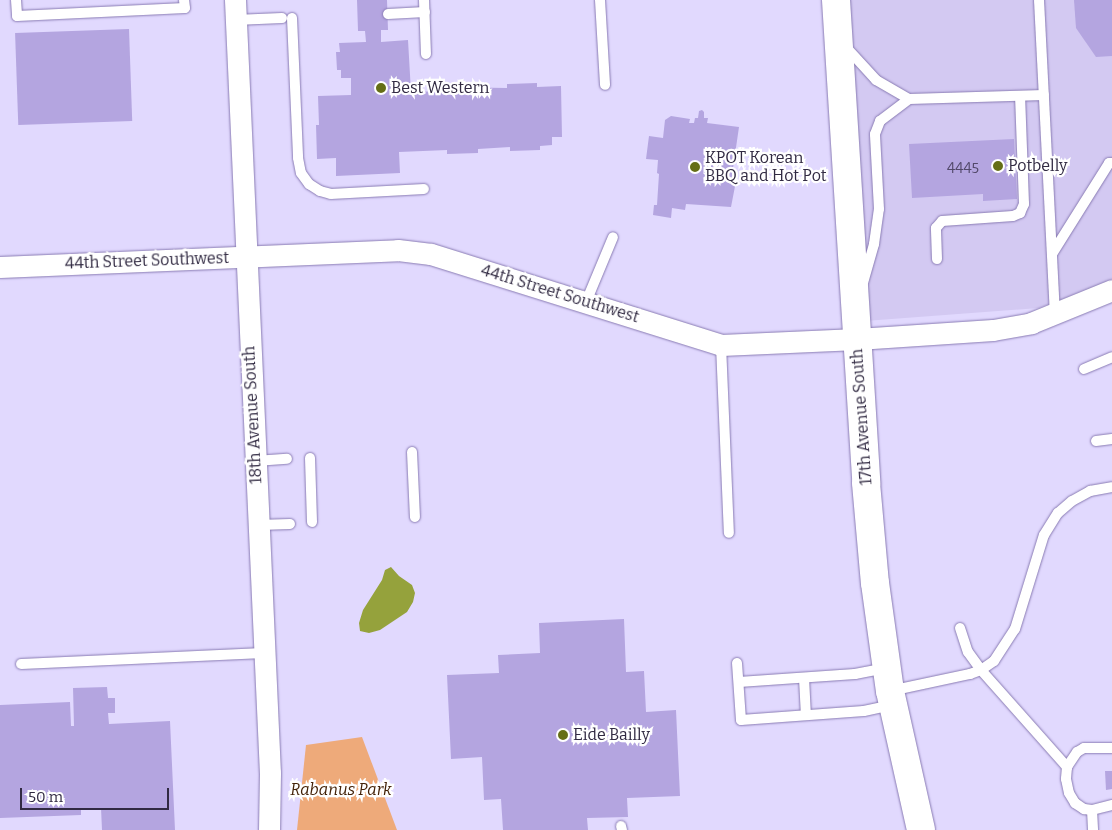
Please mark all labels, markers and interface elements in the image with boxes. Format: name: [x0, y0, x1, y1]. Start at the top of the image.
place label: Best Western: [391, 78, 489, 98]
marker: Best Western: [375, 82, 387, 94]
place label: KPOT Korean BBQ and Hot Pot: [705, 148, 827, 186]
place label: Potbelly: [1008, 156, 1068, 176]
marker: Potbelly: [992, 160, 1004, 172]
marker: KPOT Korean BBQ and Hot Pot: [689, 161, 701, 173]
house number: 4445: [947, 161, 979, 177]
street label: 44th Street Southwest: [65, 249, 229, 273]
street label: 44th Street Southwest: [479, 261, 641, 327]
street label: 18th Avenue South: [240, 345, 266, 485]
street label: 17th Avenue South: [848, 348, 876, 486]
place label: Eide Bailly: [573, 725, 650, 745]
marker: Eide Bailly: [557, 729, 569, 741]
scale bar: [22, 778, 171, 810]
park label: Rabanus Park: [290, 780, 392, 800]
text: 50 m: [28, 788, 63, 806]

